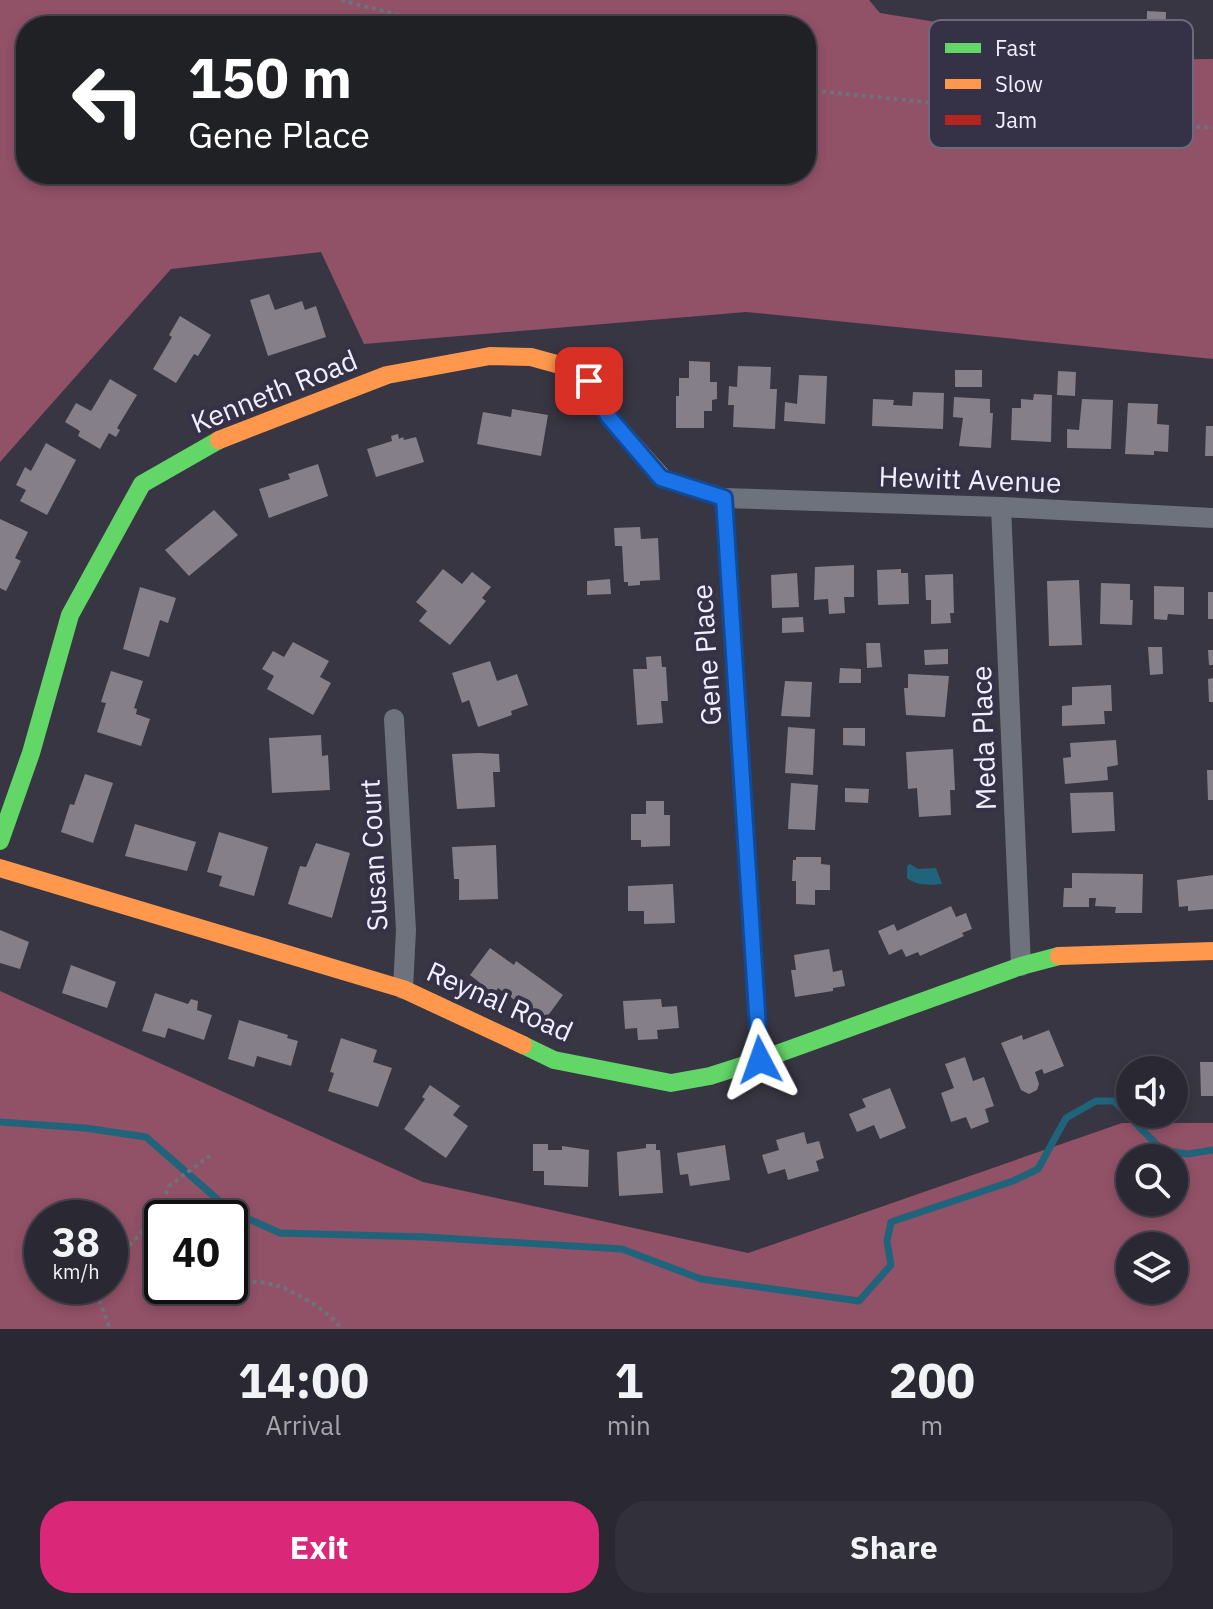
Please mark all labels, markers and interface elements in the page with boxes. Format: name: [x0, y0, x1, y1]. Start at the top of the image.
legend: [929, 20, 1193, 148]
text: Fast: [995, 33, 1036, 62]
text: 150 m: [188, 41, 352, 113]
icon: left: [56, 48, 160, 152]
text: Slow: [995, 69, 1043, 98]
text: Jam: [995, 105, 1037, 134]
text: Gene Place: [188, 111, 370, 158]
street label: Kenneth Road: [185, 341, 363, 441]
pin: [555, 347, 623, 415]
icon: arrive: [567, 359, 611, 403]
street label: Hewitt Avenue: [878, 457, 1062, 501]
street label: Gene Place: [683, 583, 729, 727]
street label: Meda Place: [962, 665, 1004, 811]
street label: Susan Court: [351, 778, 395, 932]
street label: Reynal Road: [421, 952, 579, 1050]
position arrow: [718, 1018, 802, 1102]
map controls: [1116, 1056, 1188, 1304]
button: sound: [1116, 1056, 1188, 1128]
button: search: [1116, 1144, 1188, 1216]
speed limit sign: 40: [144, 1200, 248, 1304]
text: 38: [52, 1216, 100, 1268]
button: layers: [1116, 1232, 1188, 1304]
text: km/h: [52, 1258, 100, 1285]
text: 14:00: [238, 1349, 369, 1411]
text: 1: [614, 1349, 643, 1411]
text: 200: [889, 1349, 975, 1411]
text: Arrival: [266, 1408, 341, 1442]
text: min: [607, 1408, 651, 1442]
text: m: [921, 1408, 943, 1442]
button: Exit: [40, 1501, 599, 1593]
button: Share: [615, 1501, 1173, 1593]

